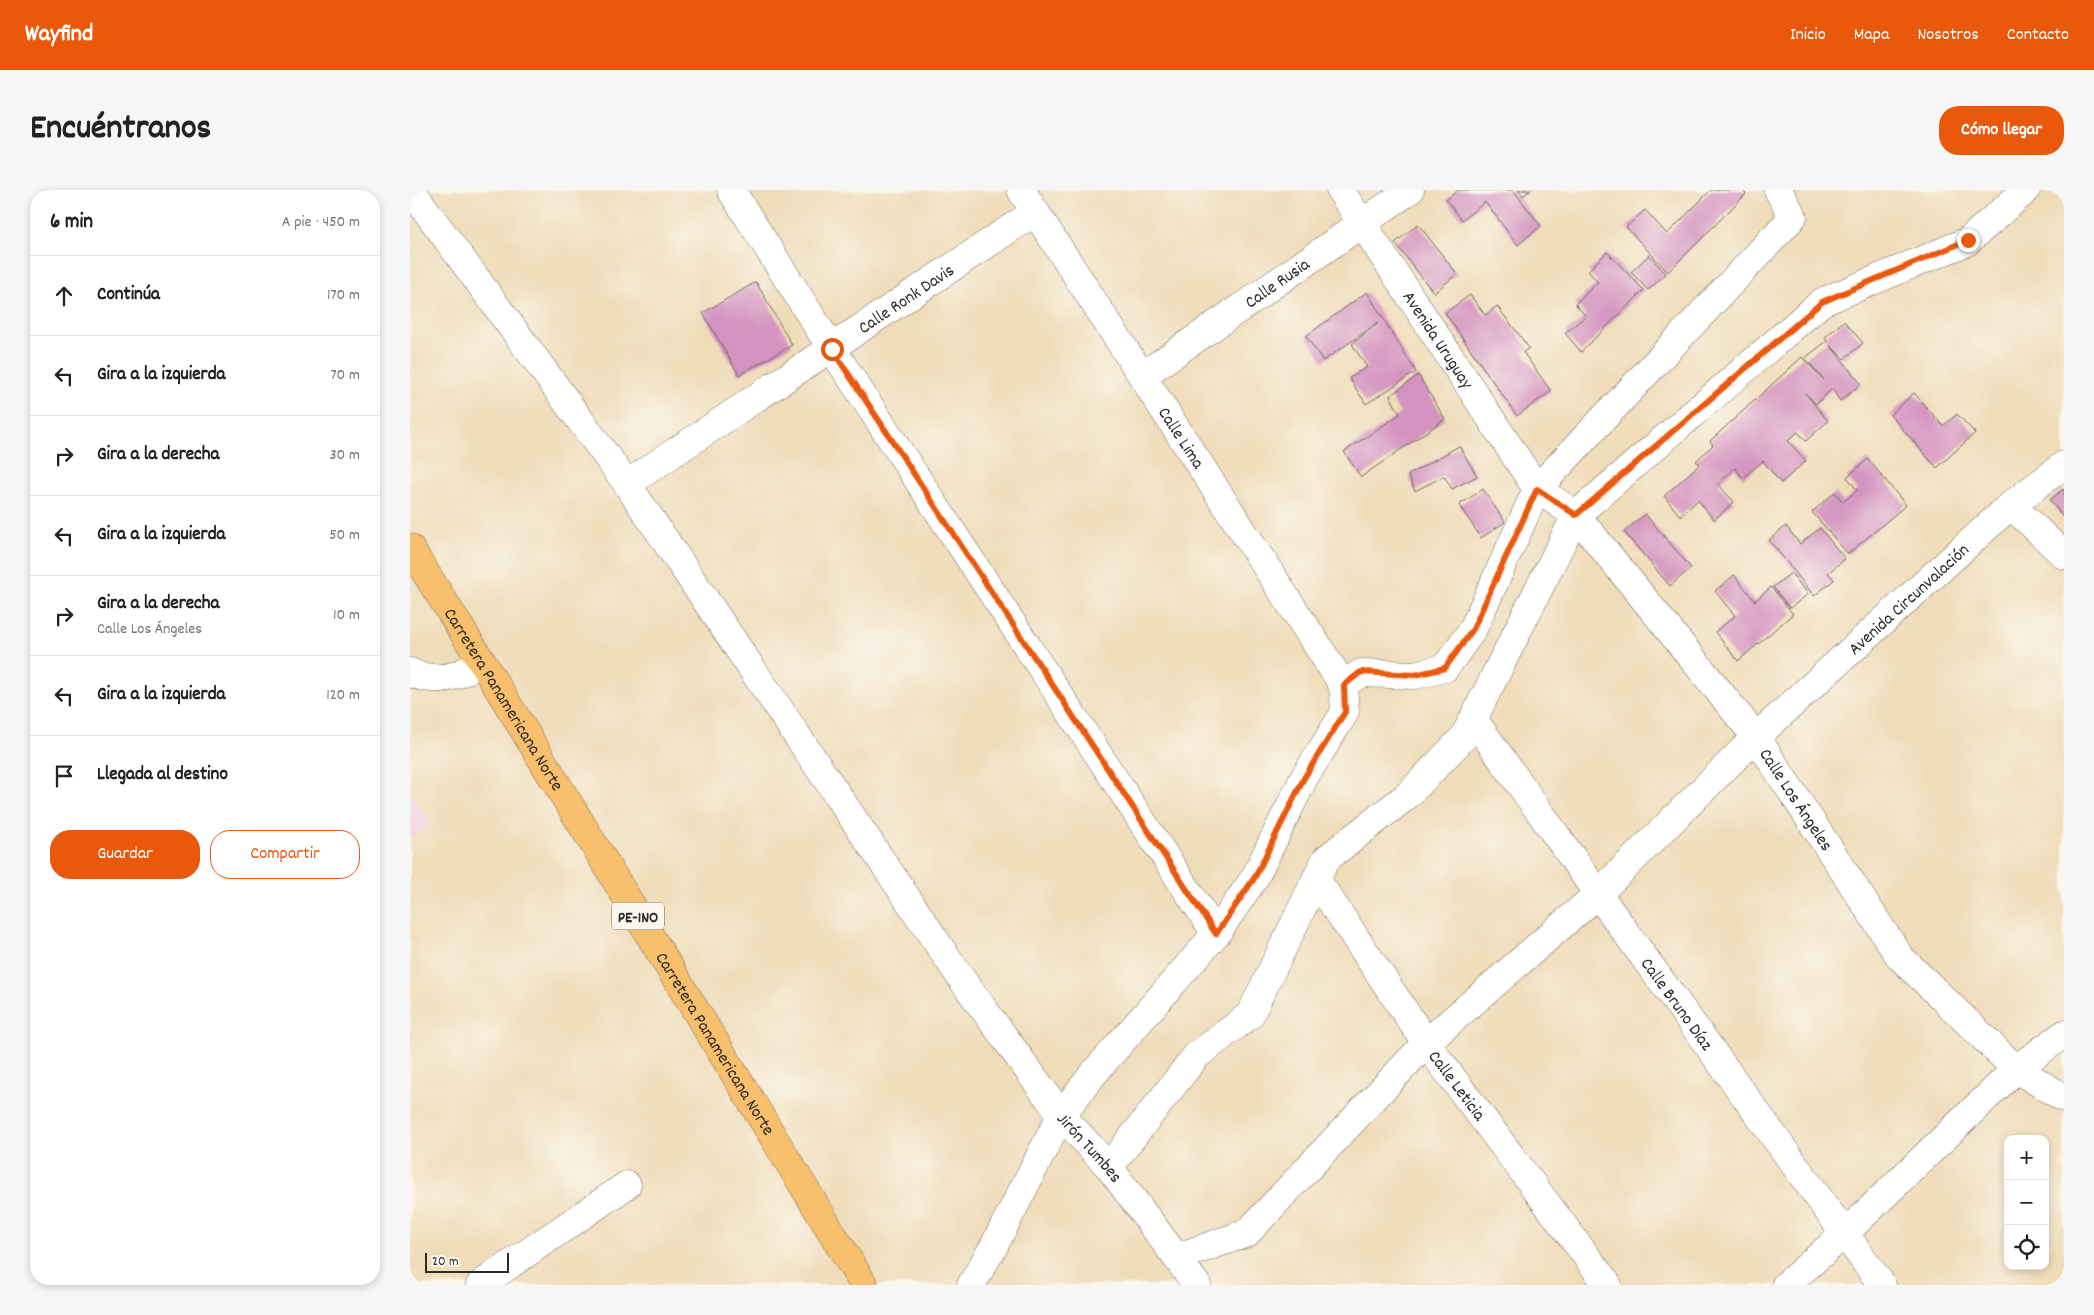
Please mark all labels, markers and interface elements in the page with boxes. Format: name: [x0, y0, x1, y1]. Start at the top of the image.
text: Wayfind: [25, 18, 93, 52]
text: Inicio: [1790, 23, 1826, 48]
text: Mapa: [1854, 23, 1889, 48]
text: Nosotros: [1917, 23, 1979, 48]
text: Contacto: [2007, 23, 2069, 48]
text: Encuéntranos: [30, 105, 211, 155]
button: Cómo llegar: [1939, 106, 2064, 155]
text: 6 min: [50, 208, 93, 238]
text: A pie · 450 m: [282, 211, 360, 234]
route end: [1957, 229, 1980, 252]
street label: Calle Rusia: [1241, 253, 1316, 316]
street label: Calle Ronk Davis: [854, 259, 960, 341]
icon: ahead: [50, 282, 78, 310]
text: Continúa: [97, 282, 160, 309]
text: 170 m: [327, 284, 360, 307]
street label: Avenida Uruguay: [1395, 287, 1478, 395]
route start: [821, 338, 844, 361]
icon: left: [50, 362, 78, 390]
text: Gira a la izquierda: [97, 362, 225, 389]
text: 70 m: [330, 364, 360, 387]
street label: Calle Lima: [1150, 403, 1209, 475]
icon: right: [50, 442, 78, 470]
text: Gira a la derecha: [97, 442, 219, 469]
text: 30 m: [330, 444, 360, 467]
icon: left: [50, 522, 78, 550]
text: Gira a la izquierda: [97, 522, 225, 549]
text: 50 m: [329, 524, 360, 547]
street label: Avenida Circunvalación: [1844, 539, 1976, 662]
text: Gira a la derecha: [97, 591, 219, 618]
icon: right: [50, 602, 78, 630]
text: 10 m: [333, 604, 360, 627]
street label: Carretera Panamericana Norte: [436, 604, 568, 797]
text: Calle Los Ángeles: [97, 618, 202, 641]
icon: left: [50, 682, 78, 710]
text: Gira a la izquierda: [97, 682, 225, 709]
text: 120 m: [326, 684, 360, 707]
street label: Calle Los Ángeles: [1752, 744, 1837, 857]
icon: arrive: [50, 762, 78, 790]
text: Llegada al destino: [97, 762, 228, 789]
button: Guardar: [50, 830, 200, 879]
button: Compartir: [210, 830, 360, 879]
road number: PE-1NO: [612, 902, 664, 929]
street label: Carretera Panamericana Norte: [648, 948, 779, 1141]
street label: Calle Bruno Díaz: [1633, 953, 1718, 1057]
street label: Calle Leticia: [1421, 1046, 1491, 1127]
street label: Jirón Tumbes: [1050, 1108, 1127, 1189]
map controls: [2004, 1135, 2049, 1270]
button: +: [2004, 1135, 2049, 1180]
button: −: [2004, 1180, 2049, 1225]
button: locate: [2004, 1225, 2049, 1270]
scale bar: [425, 1250, 509, 1273]
text: 20 m: [432, 1252, 459, 1272]

